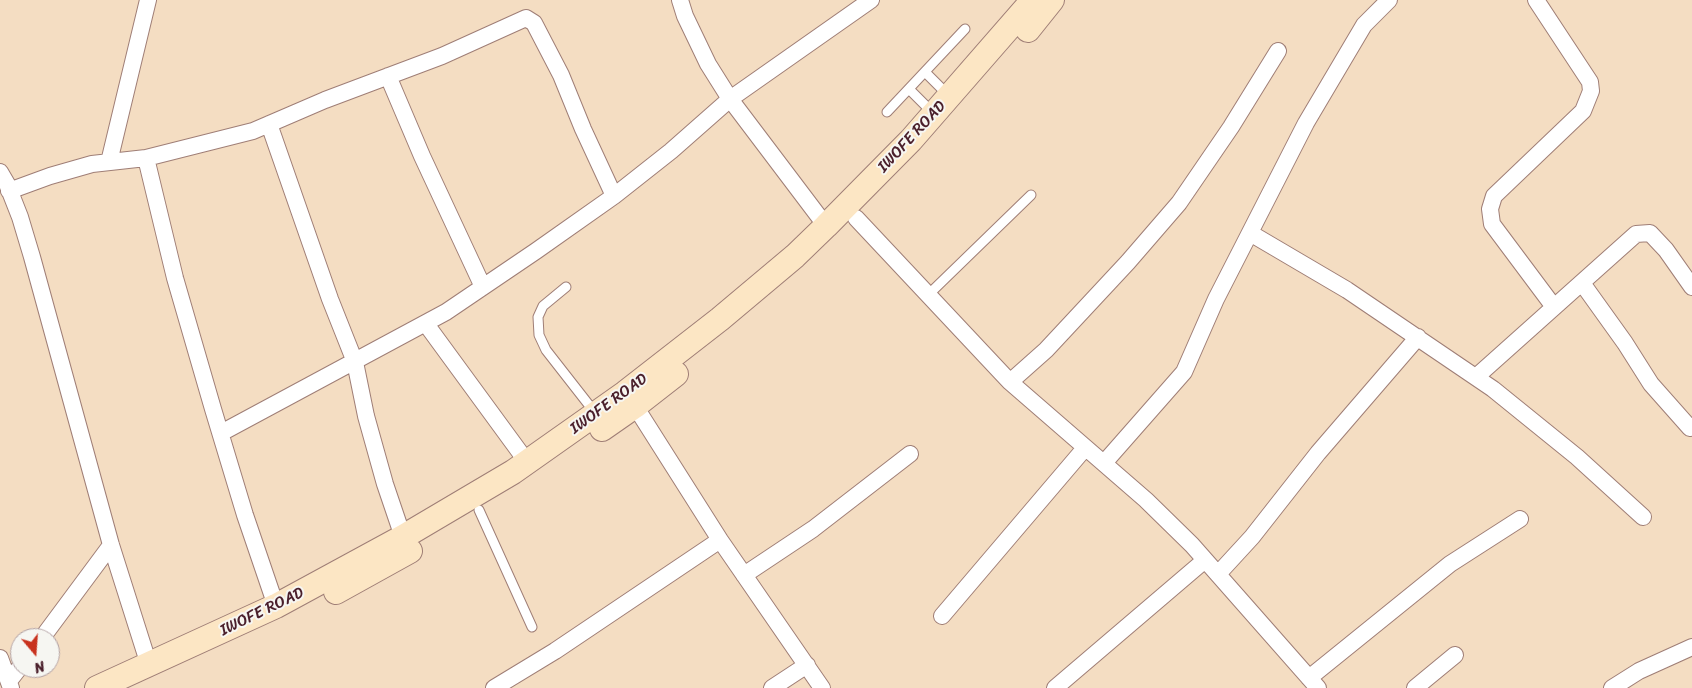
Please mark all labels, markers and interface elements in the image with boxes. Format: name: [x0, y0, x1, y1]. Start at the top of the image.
street label: IWOFE ROAD: [874, 97, 950, 177]
street label: IWOFE ROAD: [567, 370, 651, 438]
street label: IWOFE ROAD: [217, 583, 307, 641]
north arrow: [10, 628, 60, 678]
text: N: [31, 653, 48, 680]

